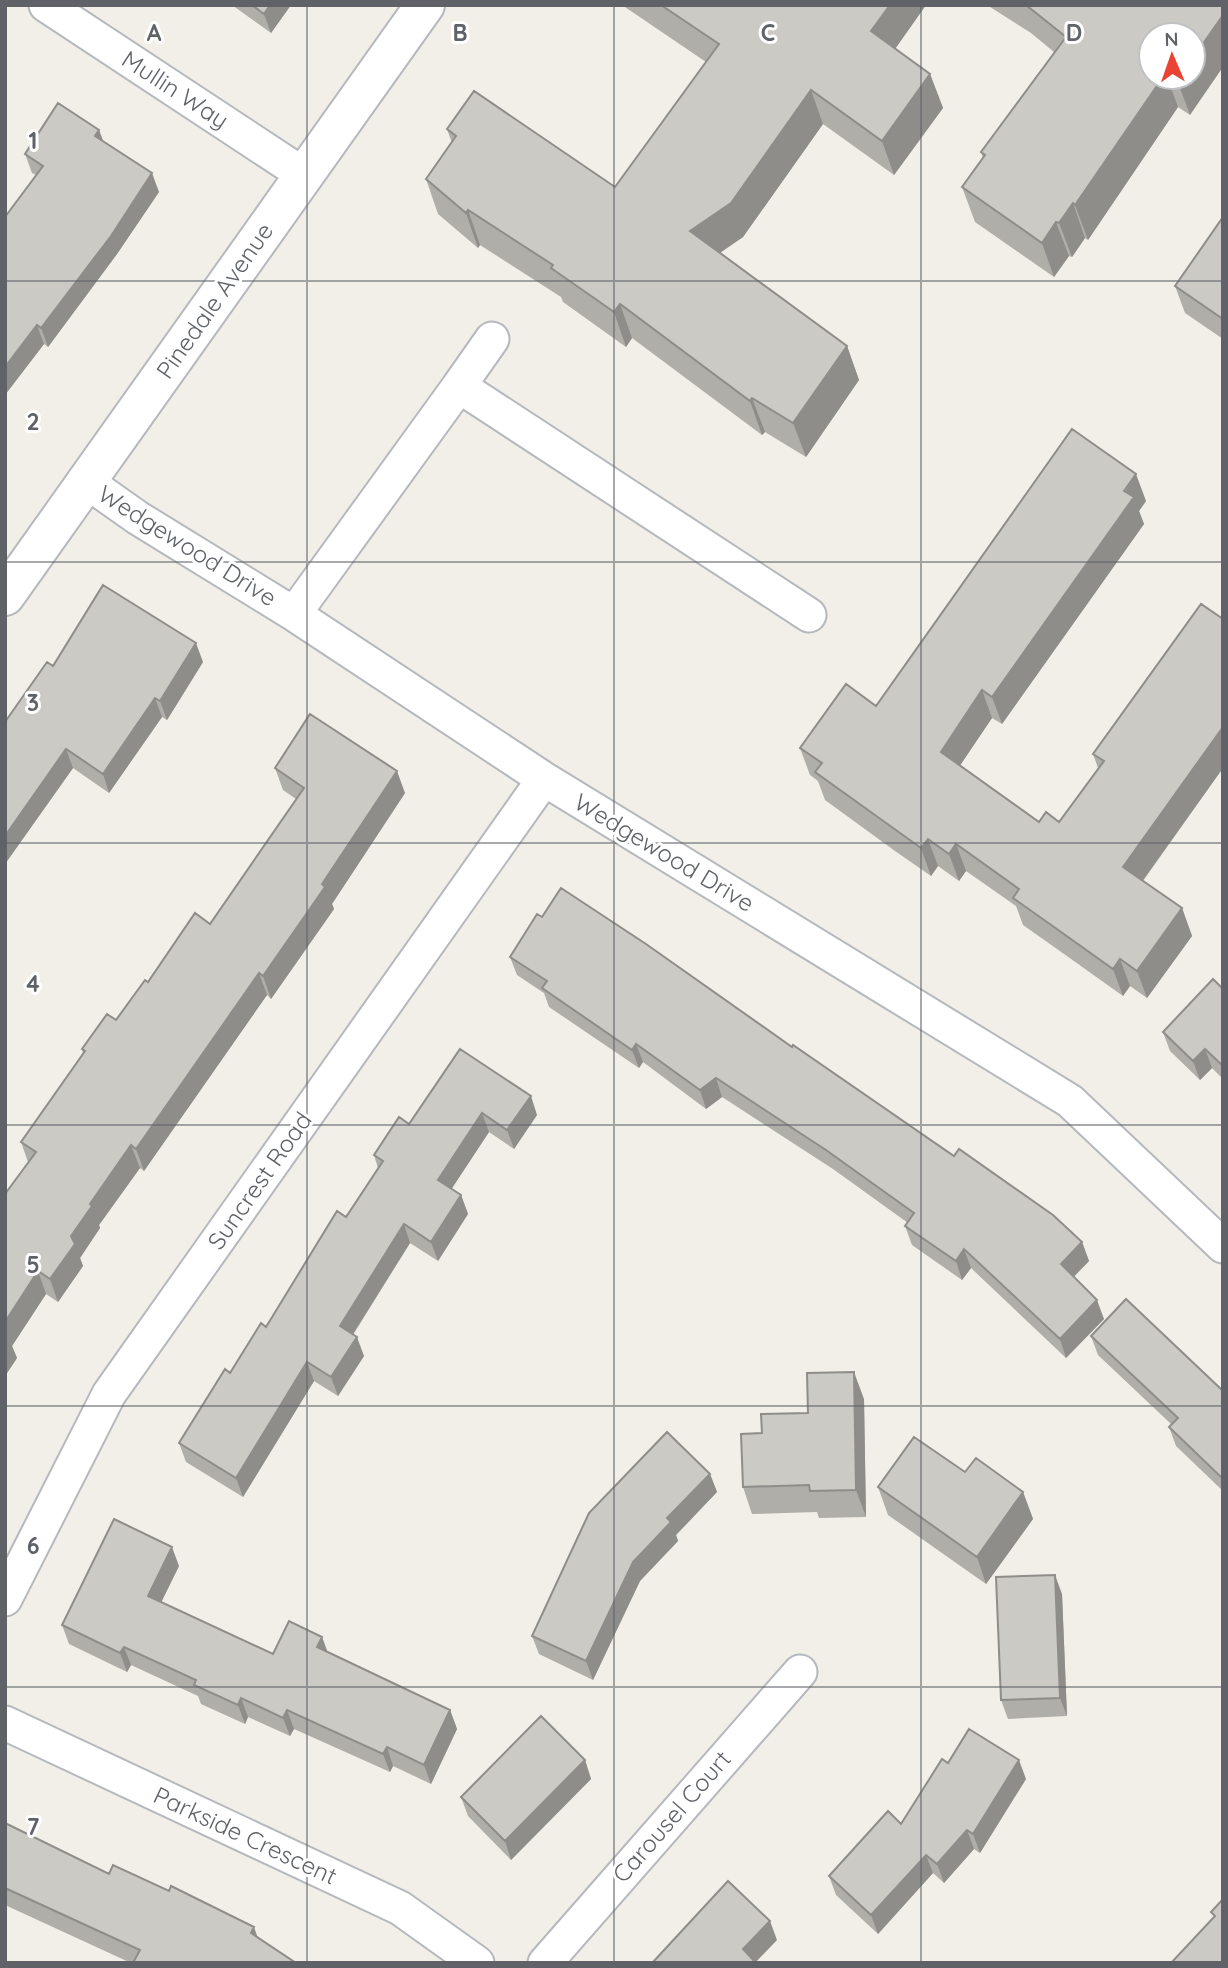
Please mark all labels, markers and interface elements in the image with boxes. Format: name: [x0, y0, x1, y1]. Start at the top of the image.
text: A: [147, 18, 162, 47]
text: B: [452, 18, 468, 47]
text: C: [761, 18, 775, 47]
text: D: [1066, 18, 1082, 47]
north arrow: [1137, 21, 1207, 91]
text: N: [1164, 27, 1179, 51]
street label: Mullin Way: [117, 44, 235, 135]
text: 1: [29, 126, 37, 155]
street label: Pinedale Avenue: [149, 217, 279, 384]
text: 2: [26, 407, 40, 436]
street label: Wedgewood Drive: [93, 478, 282, 612]
text: 3: [27, 688, 39, 717]
street label: Wedgewood Drive: [569, 787, 760, 918]
text: 4: [26, 969, 40, 998]
street label: Suncrest Road: [201, 1106, 318, 1255]
text: 5: [26, 1250, 40, 1279]
text: 6: [27, 1531, 39, 1560]
street label: Carousel Court: [606, 1744, 737, 1889]
street label: Parkside Crescent: [149, 1779, 342, 1891]
text: 7: [27, 1812, 40, 1841]

